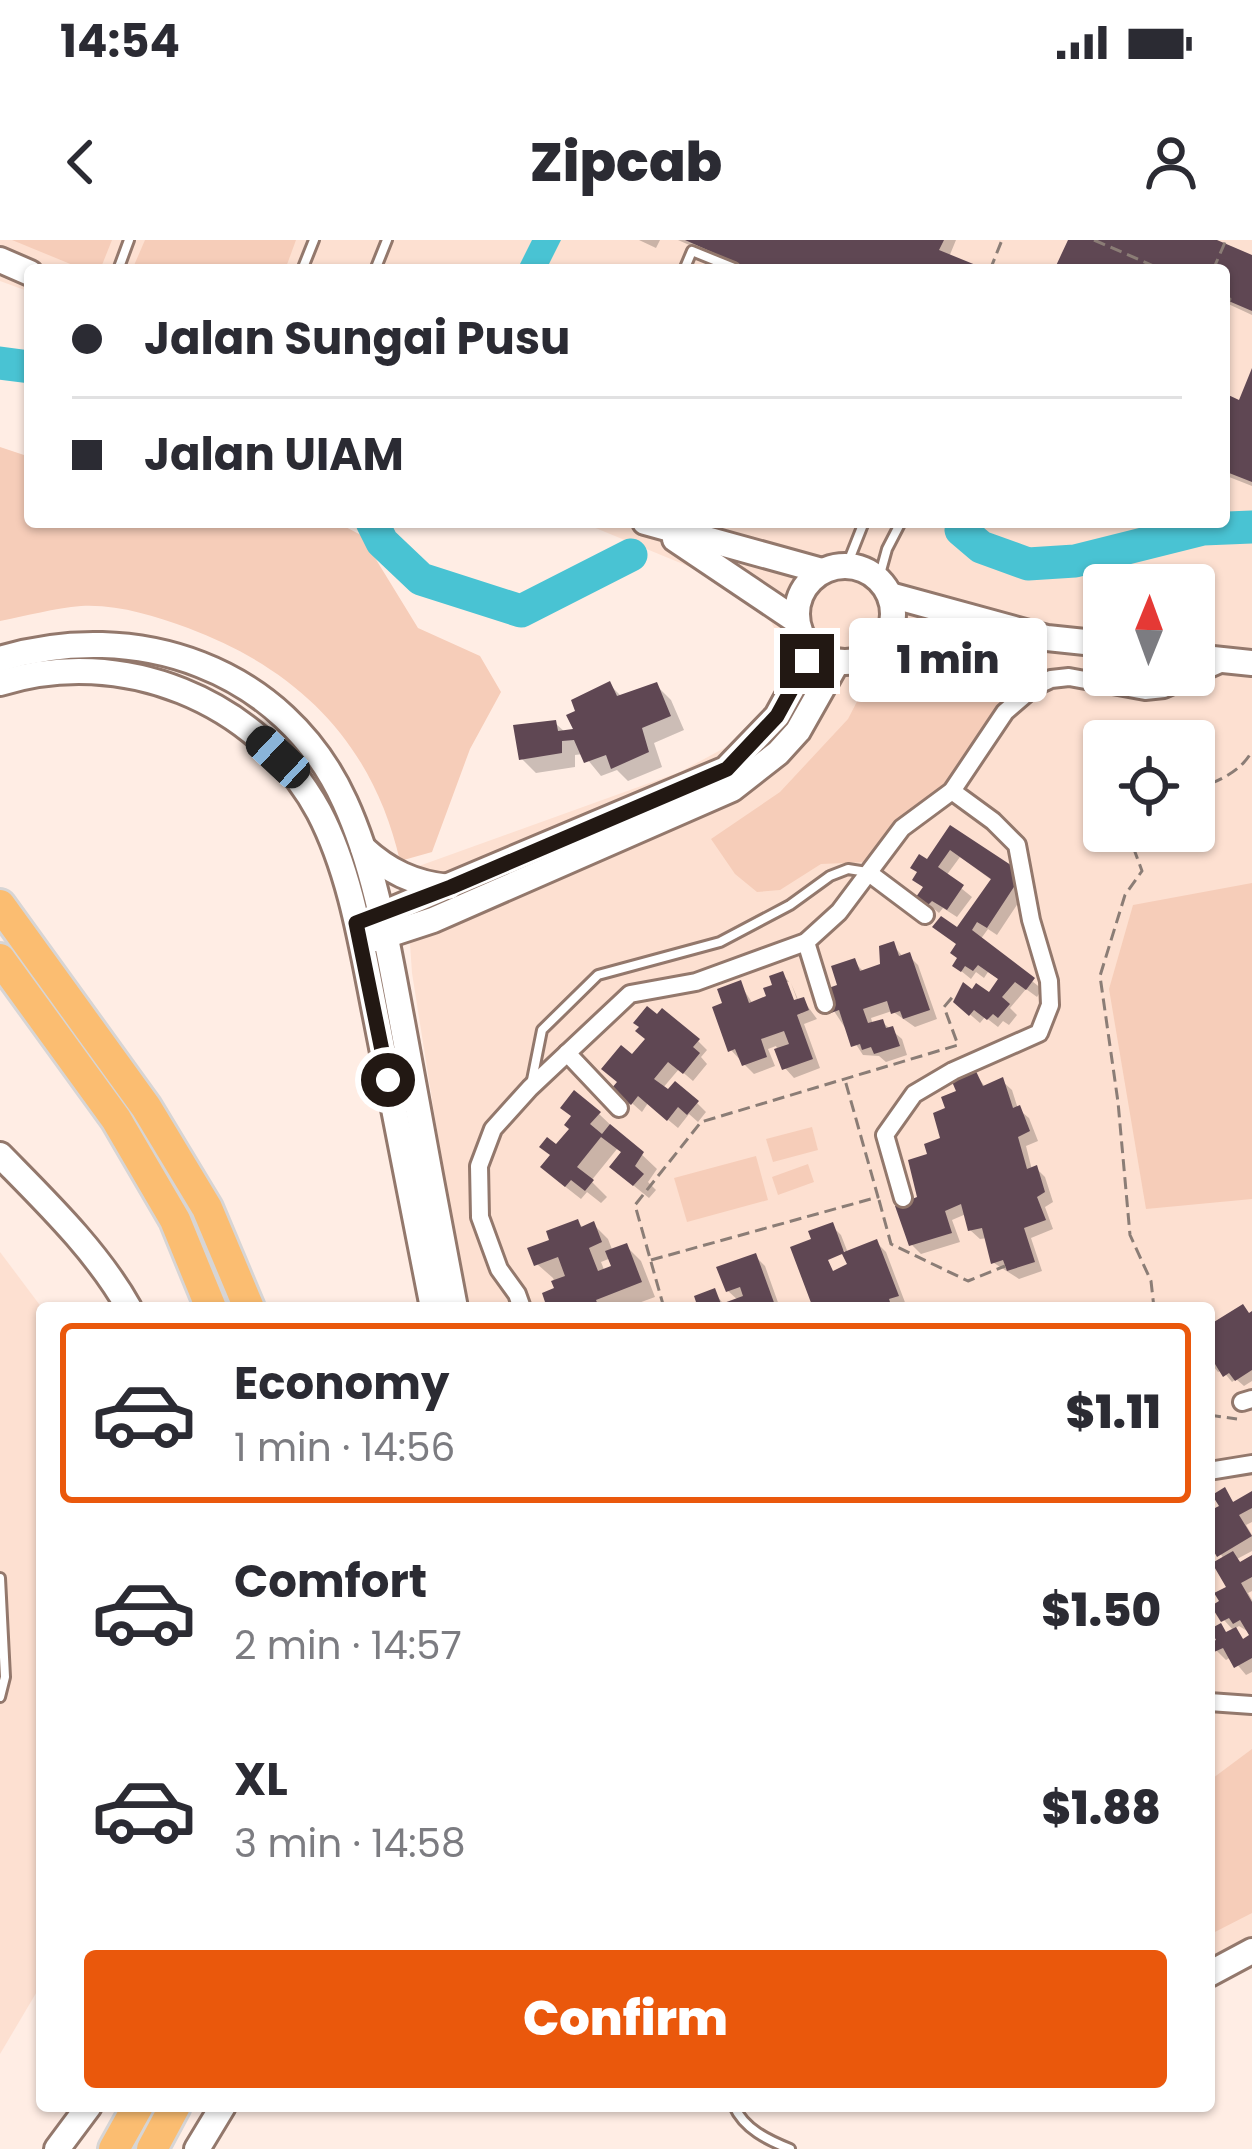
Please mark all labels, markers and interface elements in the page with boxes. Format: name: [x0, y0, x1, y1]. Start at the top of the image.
text: 14:54: [60, 10, 180, 73]
text: Zipcab: [530, 124, 722, 200]
icon: back: [48, 129, 114, 195]
icon: person: [1138, 129, 1204, 195]
text: Jalan Sungai Pusu: [144, 307, 570, 370]
text: Jalan UIAM: [144, 423, 404, 486]
north arrow: [1083, 564, 1215, 696]
map controls: [1083, 564, 1215, 852]
callout: 1 min: [849, 619, 1047, 703]
text: 1 min: [897, 632, 999, 687]
route end: [780, 634, 834, 688]
car: [239, 719, 317, 795]
button: locate: [1083, 720, 1215, 852]
route start: [361, 1053, 415, 1107]
text: Economy: [234, 1352, 449, 1415]
icon: car: [90, 1359, 198, 1467]
text: $1.11: [1065, 1381, 1161, 1444]
text: 1 min · 14:56: [234, 1420, 455, 1475]
text: Comfort: [234, 1550, 427, 1613]
icon: car: [90, 1557, 198, 1665]
text: $1.50: [1041, 1579, 1161, 1642]
text: 2 min · 14:57: [234, 1618, 462, 1673]
text: XL: [234, 1748, 288, 1811]
icon: car: [90, 1755, 198, 1863]
text: $1.88: [1042, 1777, 1161, 1840]
text: 3 min · 14:58: [234, 1816, 466, 1871]
button: Confirm: [84, 1950, 1167, 2088]

